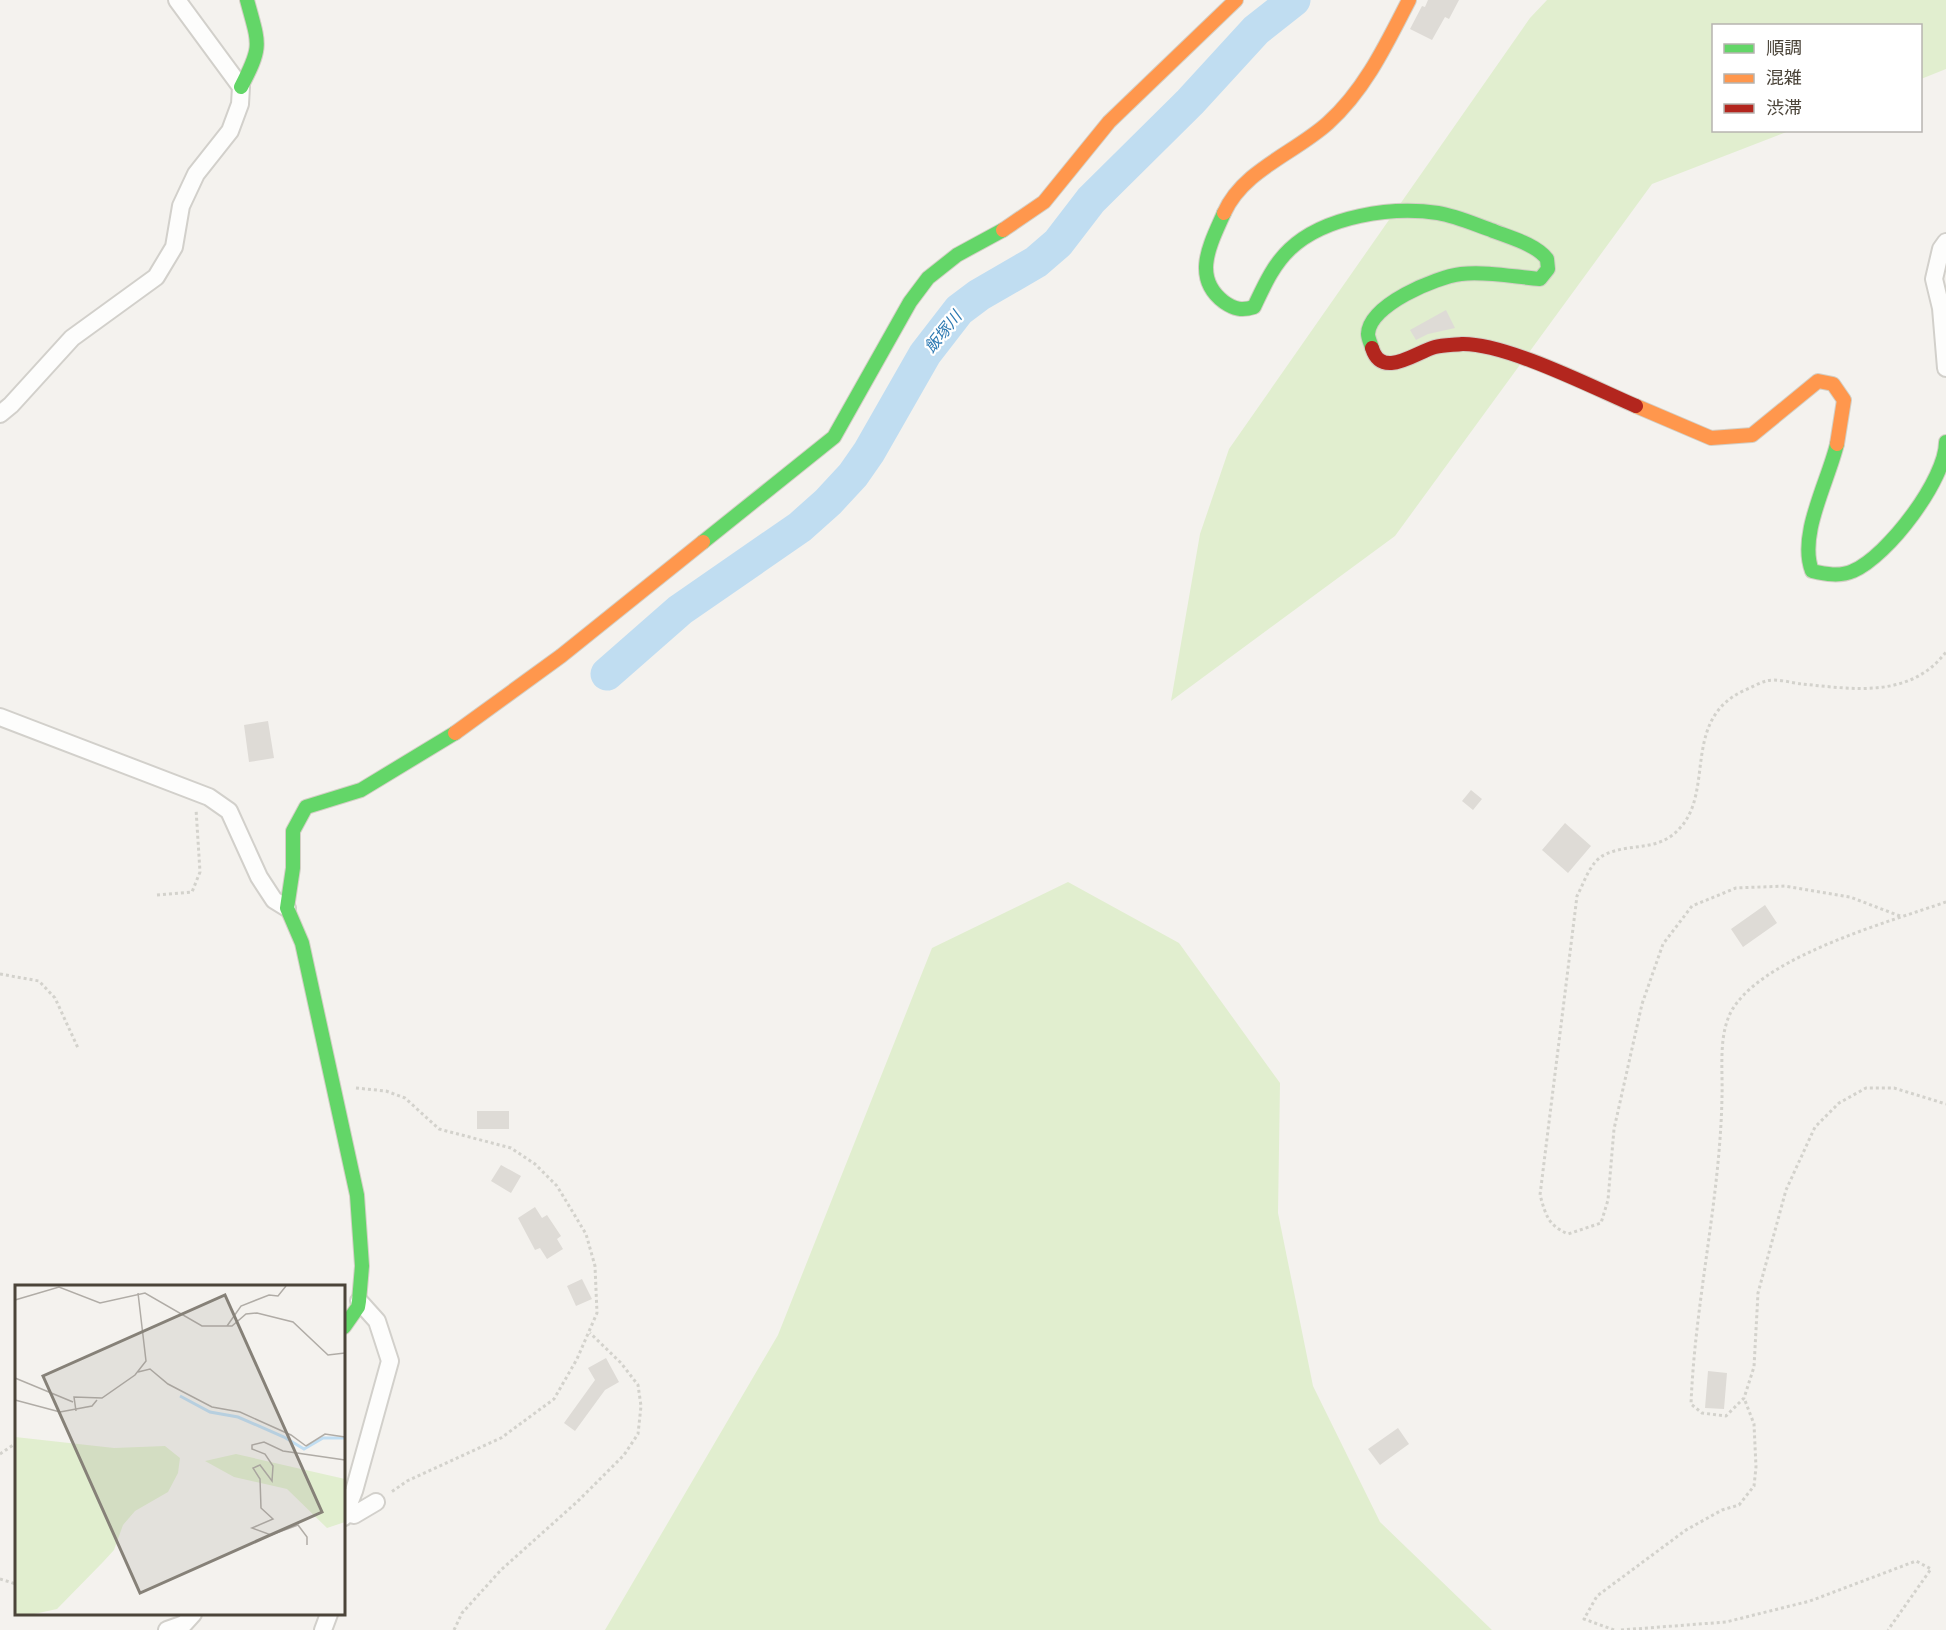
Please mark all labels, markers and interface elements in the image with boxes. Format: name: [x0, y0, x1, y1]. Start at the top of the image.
legend: [1712, 24, 1922, 132]
text: 順調: [1766, 37, 1802, 58]
text: 混雑: [1766, 67, 1802, 88]
text: 渋滞: [1766, 97, 1802, 118]
water label: 飯塚川: [921, 306, 967, 357]
inset map: [15, 1285, 345, 1615]

